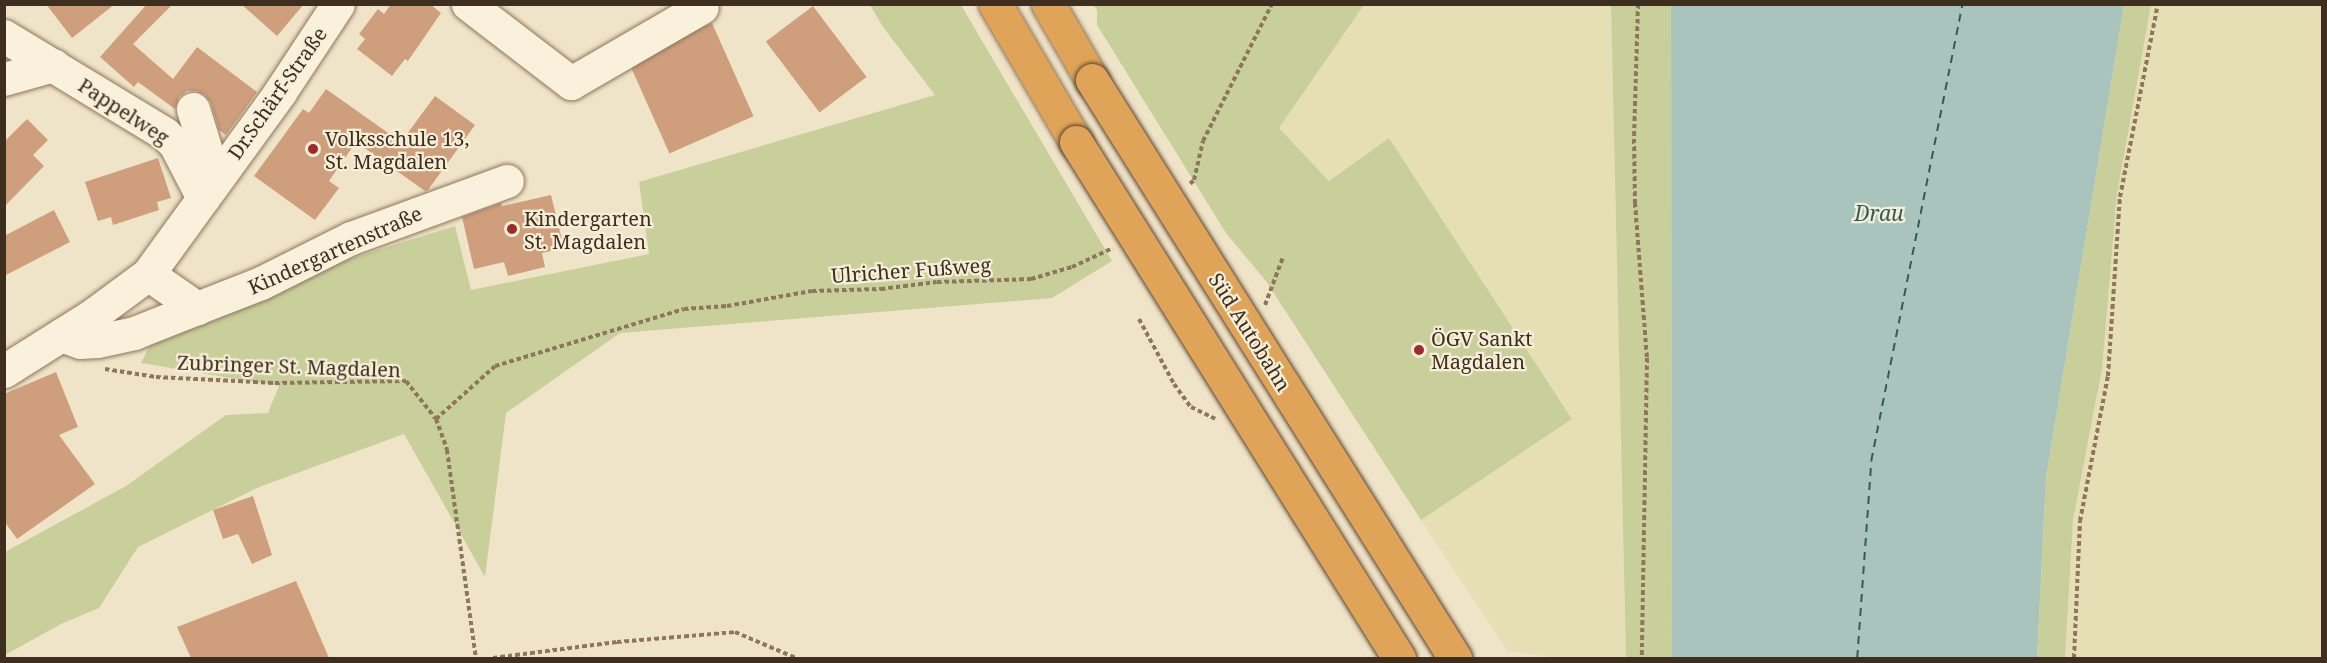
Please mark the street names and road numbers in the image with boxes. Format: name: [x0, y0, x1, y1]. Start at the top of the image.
street label: Dr.Schärf-Straße: [222, 22, 332, 164]
street label: Pappelweg: [74, 73, 174, 149]
street label: Kindergartenstraße: [244, 201, 426, 299]
street label: Ulricher Fußweg: [830, 252, 992, 288]
street label: Süd Autobahn: [1204, 268, 1296, 396]
street label: Zubringer St. Magdalen: [177, 350, 401, 382]

